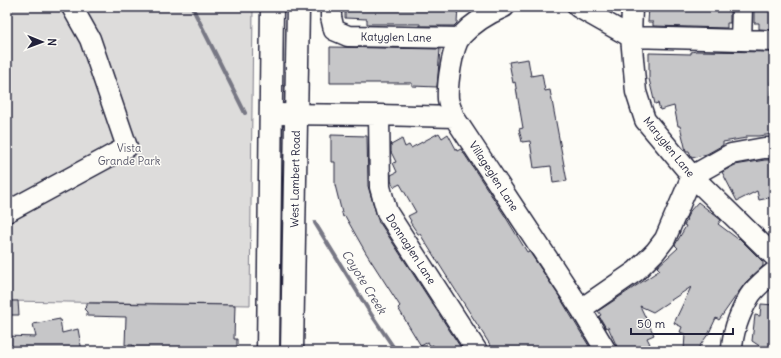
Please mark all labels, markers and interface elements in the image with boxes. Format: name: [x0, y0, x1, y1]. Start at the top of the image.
north arrow: [22, 22, 62, 62]
street label: Katyglen Lane: [360, 29, 432, 45]
text: N: [45, 38, 59, 46]
street label: Maryglen Lane: [640, 114, 698, 180]
street label: West Lambert Road: [287, 130, 303, 228]
street label: Villageglen Lane: [466, 138, 522, 214]
park label: Vista Grande Park: [98, 141, 161, 168]
street label: Donnaglen Lane: [383, 211, 439, 287]
water label: Coyote Creek: [339, 247, 390, 317]
scale bar: [631, 310, 733, 336]
text: 50 m: [637, 316, 666, 331]

